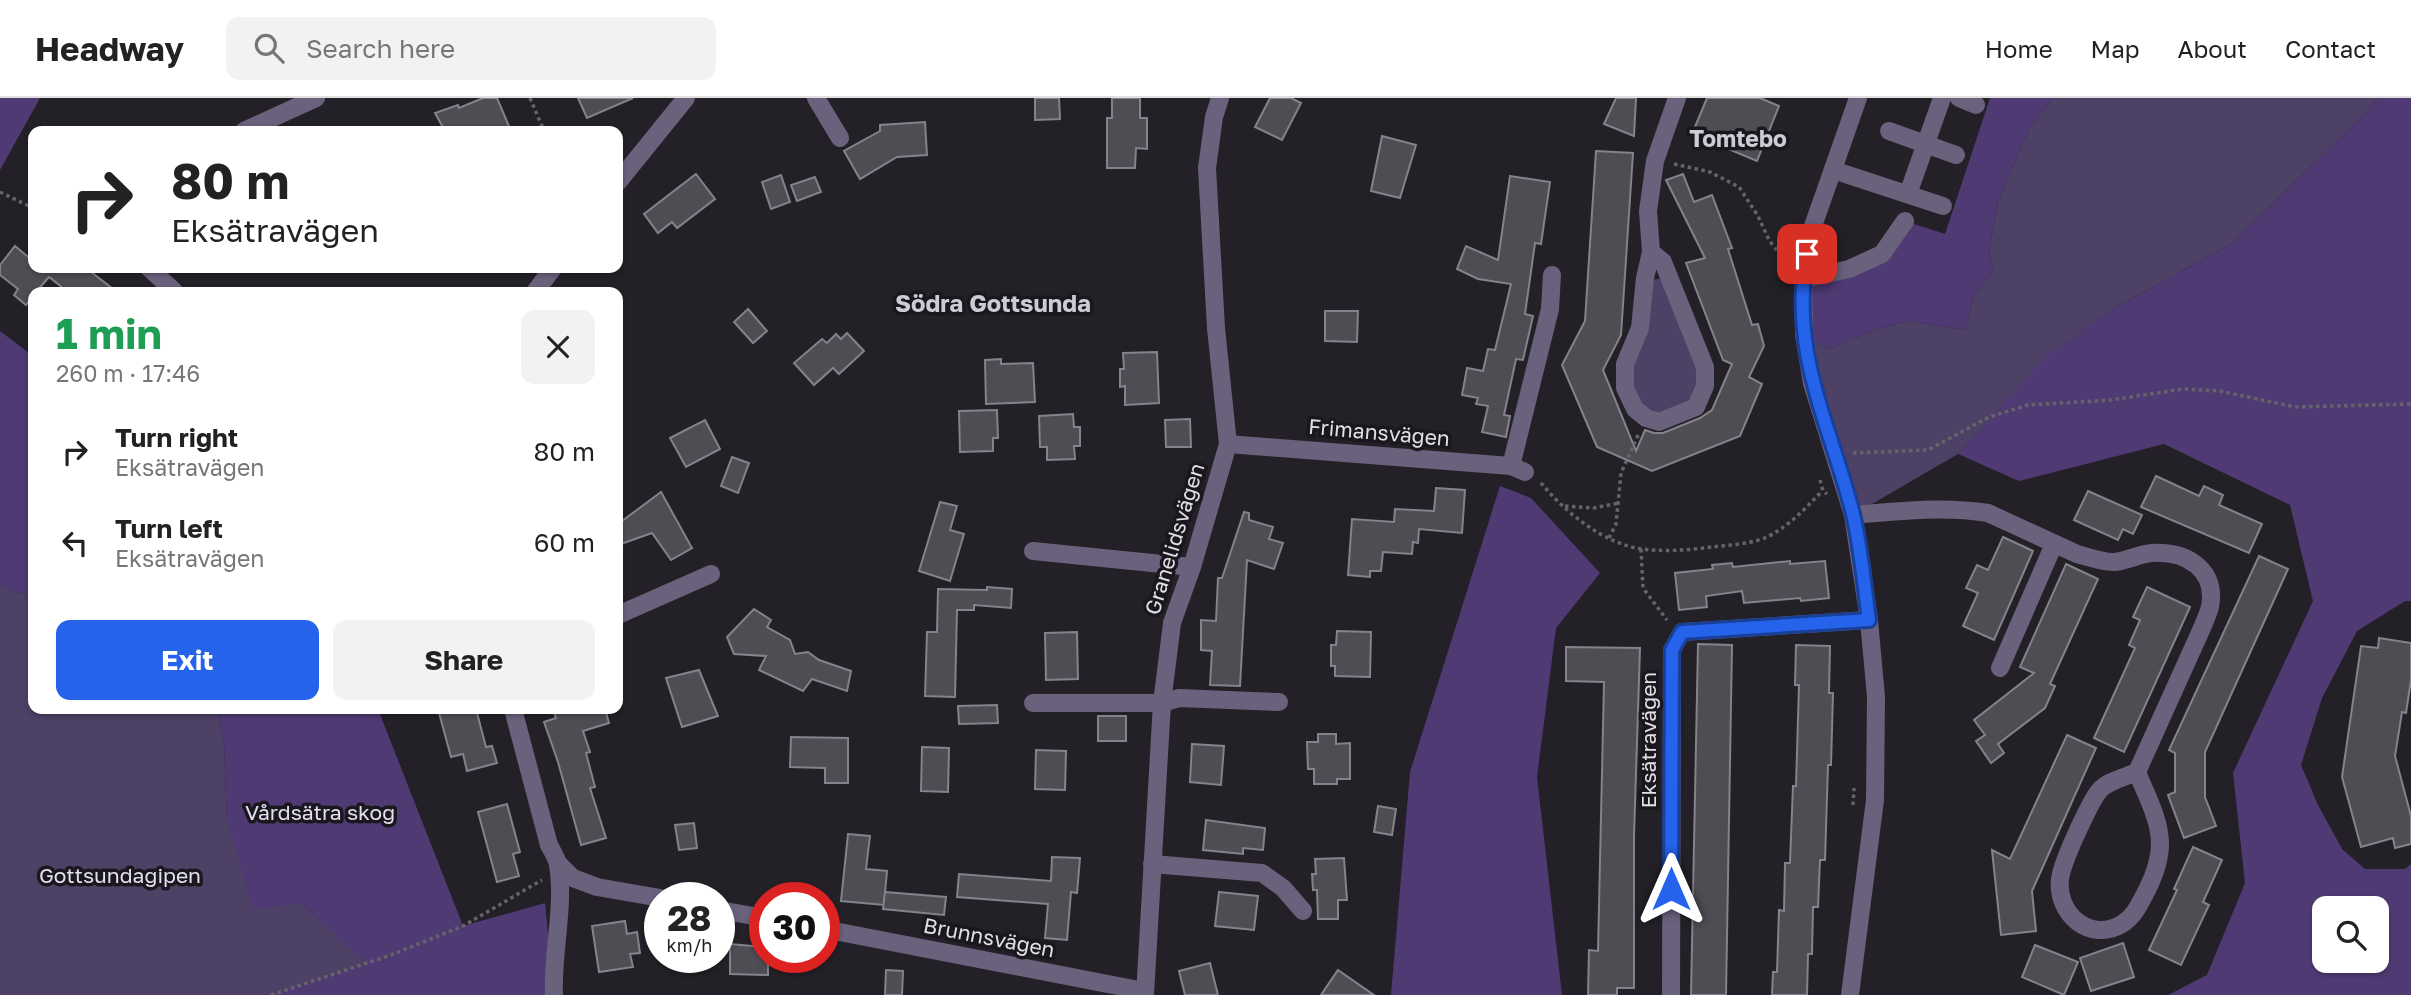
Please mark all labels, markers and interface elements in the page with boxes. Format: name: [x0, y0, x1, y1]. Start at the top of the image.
search box: [226, 17, 716, 80]
text: Headway: [35, 29, 184, 68]
icon: search: [250, 29, 288, 67]
text: Search here: [306, 33, 455, 64]
text: Home: [1985, 34, 2053, 63]
text: Map: [2091, 34, 2140, 63]
text: About: [2178, 34, 2247, 63]
text: Contact: [2285, 34, 2376, 63]
district label: Tomtebo: [1689, 124, 1787, 152]
text: 80 m: [171, 151, 289, 210]
icon: right: [56, 154, 147, 245]
text: Eksätravägen: [171, 211, 379, 249]
pin: [1777, 224, 1837, 284]
icon: arrive: [1788, 235, 1826, 273]
district label: Södra Gottsunda: [895, 288, 1091, 317]
text: 1 min: [56, 308, 162, 358]
button: close: [521, 310, 595, 384]
text: 260 m · 17:46: [56, 359, 200, 387]
street label: Frimansvägen: [1307, 413, 1451, 451]
text: Turn right: [115, 422, 238, 453]
icon: right: [56, 433, 94, 471]
text: 80 m: [534, 436, 595, 467]
text: Eksätravägen: [115, 453, 265, 481]
street label: Granelidsvägen: [1139, 460, 1209, 618]
text: Turn left: [115, 513, 223, 544]
icon: left: [56, 524, 94, 562]
text: 60 m: [534, 527, 595, 558]
text: Eksätravägen: [115, 544, 265, 572]
button: Exit: [56, 620, 319, 700]
button: Share: [333, 620, 595, 700]
street label: Eksätravägen: [1635, 672, 1661, 808]
park label: Vårdsätra skog: [245, 799, 395, 825]
position arrow: [1634, 852, 1708, 926]
park label: Gottsundagipen: [39, 862, 201, 888]
speed limit sign: 30: [749, 882, 840, 973]
map controls: [2312, 896, 2389, 973]
button: search: [2312, 896, 2389, 973]
text: 28: [668, 897, 711, 939]
street label: Brunnsvägen: [921, 912, 1057, 962]
text: km/h: [667, 934, 712, 956]

